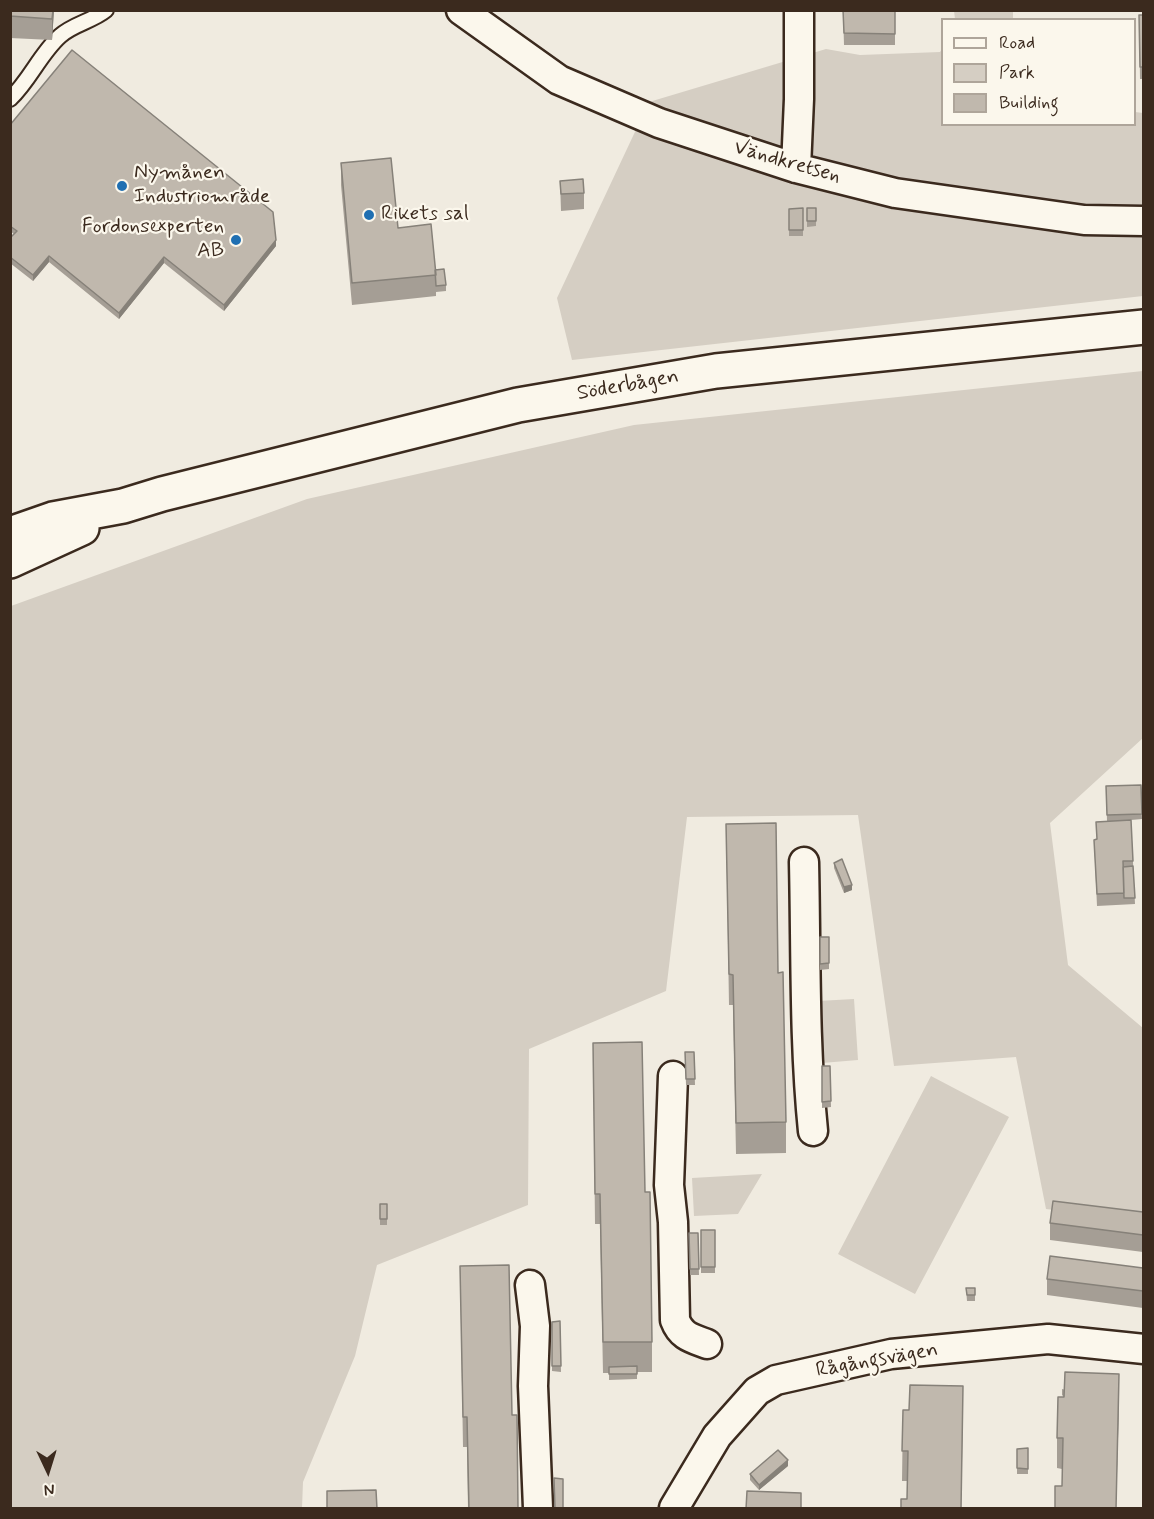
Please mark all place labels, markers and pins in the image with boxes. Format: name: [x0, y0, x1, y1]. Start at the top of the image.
place label: Nymånen Industriområde: [134, 161, 270, 211]
marker: Nymånen Industriområde: [115, 179, 129, 193]
place label: Rikets sal: [381, 202, 469, 228]
marker: Rikets sal: [362, 208, 376, 222]
place label: Fordonsexperten AB: [82, 215, 224, 265]
marker: Fordonsexperten AB: [229, 233, 243, 247]

